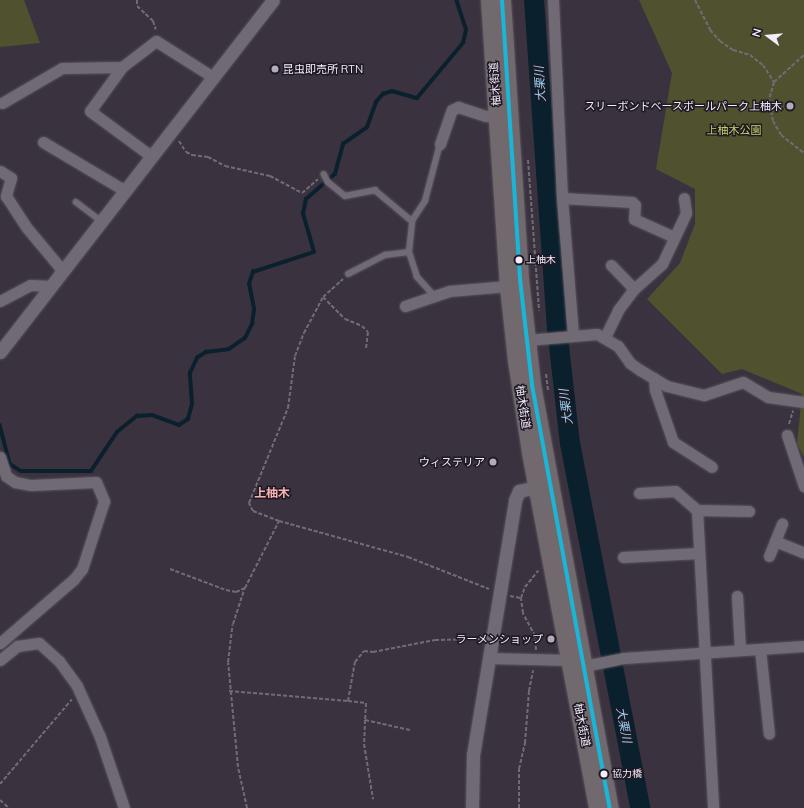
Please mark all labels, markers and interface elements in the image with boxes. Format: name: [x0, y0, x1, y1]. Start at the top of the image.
north arrow: [748, 16, 788, 56]
text: N: [749, 27, 764, 39]
place label: 昆虫即売所 RTN: [283, 62, 363, 76]
street label: 柚木街道: [487, 62, 503, 106]
marker: 昆虫即売所 RTN: [270, 64, 280, 74]
water label: 大栗川: [532, 66, 548, 102]
place label: スリーボンドベースボールパーク上柚木: [584, 99, 782, 113]
marker: スリーボンドベースボールパーク上柚木: [785, 101, 795, 111]
park label: 上柚木公園: [707, 123, 761, 137]
place label: 上柚木: [526, 254, 556, 266]
marker: 上柚木: [514, 255, 524, 265]
street label: 柚木街道: [513, 384, 533, 430]
water label: 大栗川: [557, 388, 575, 426]
place label: ウィステリア: [419, 455, 485, 469]
marker: ウィステリア: [488, 457, 498, 467]
district label: 上柚木: [254, 486, 290, 500]
place label: ラーメンショップ: [455, 632, 543, 646]
marker: ラーメンショップ: [546, 634, 556, 644]
street label: 柚木街道: [571, 702, 593, 748]
water label: 大栗川: [613, 706, 635, 744]
place label: 協力橋: [612, 768, 642, 780]
marker: 協力橋: [599, 769, 609, 779]

